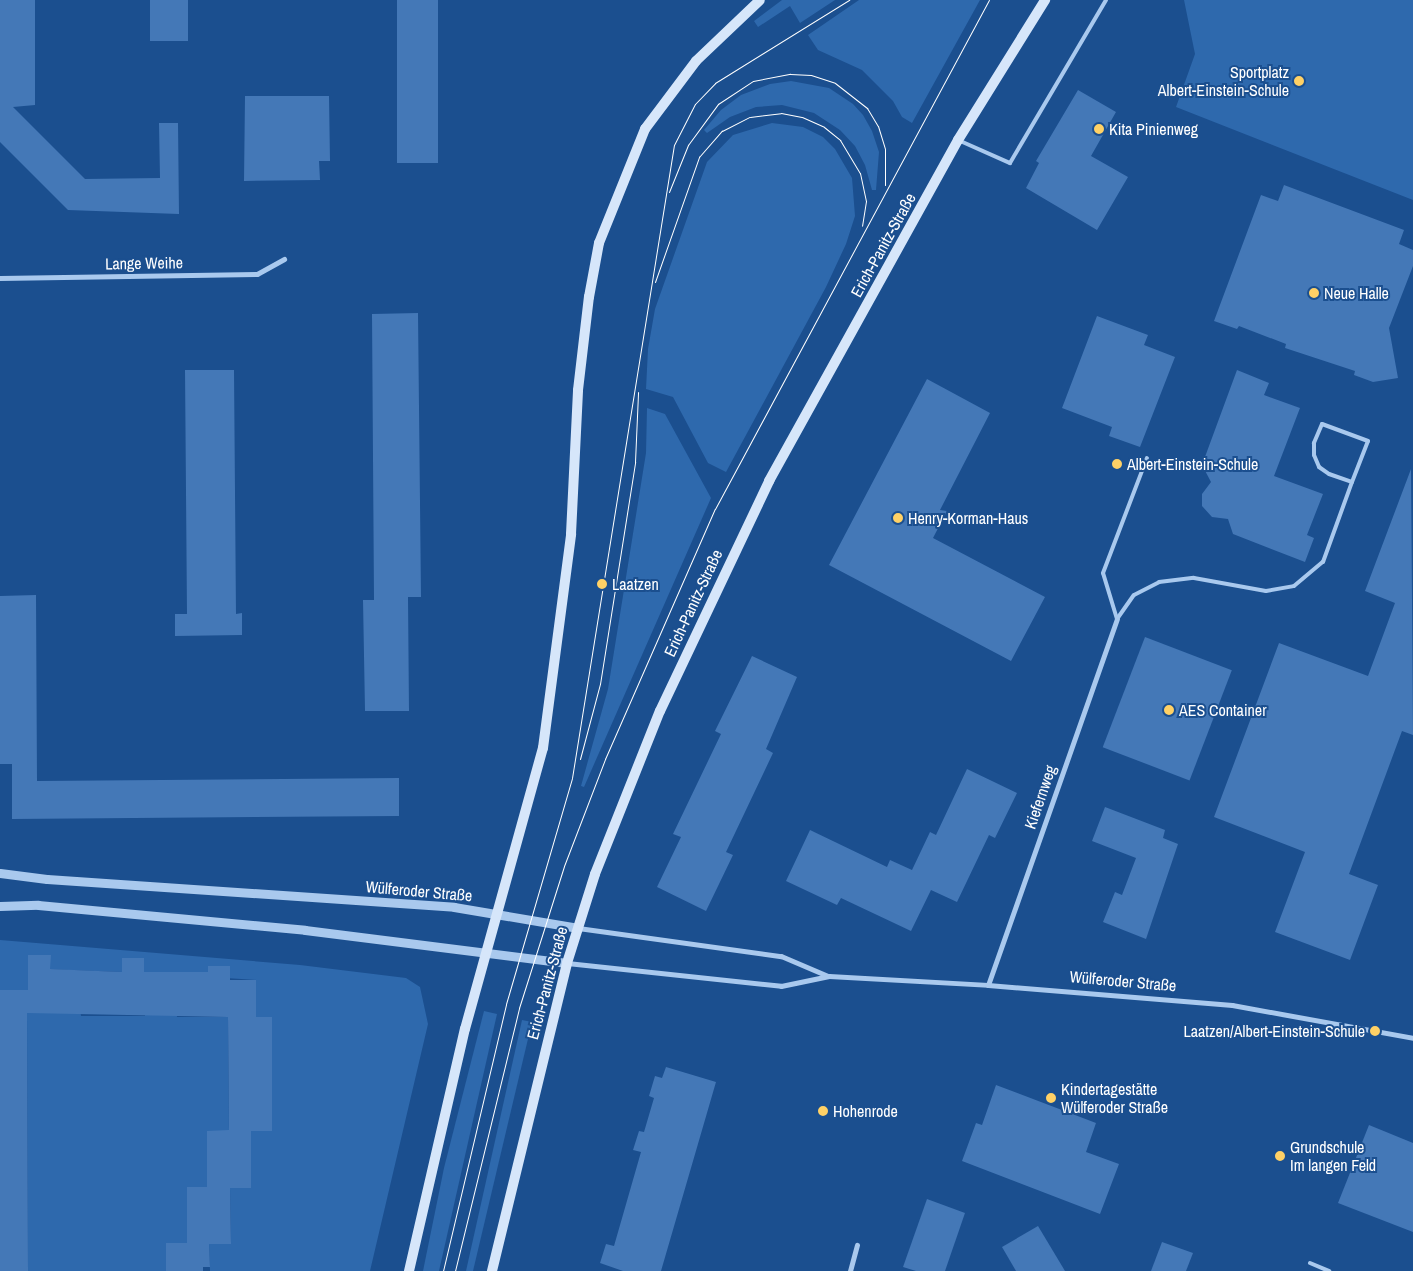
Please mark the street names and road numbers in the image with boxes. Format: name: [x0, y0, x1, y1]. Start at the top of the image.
street label: Erich-Panitz-Straße: [847, 190, 919, 300]
street label: Lange Weihe: [105, 253, 183, 273]
street label: Erich-Panitz-Straße: [660, 546, 726, 660]
street label: Kiefernweg: [1020, 762, 1060, 832]
street label: Wülferoder Straße: [365, 877, 473, 905]
street label: Erich-Panitz-Straße: [523, 925, 571, 1041]
street label: Wülferoder Straße: [1069, 967, 1177, 995]

